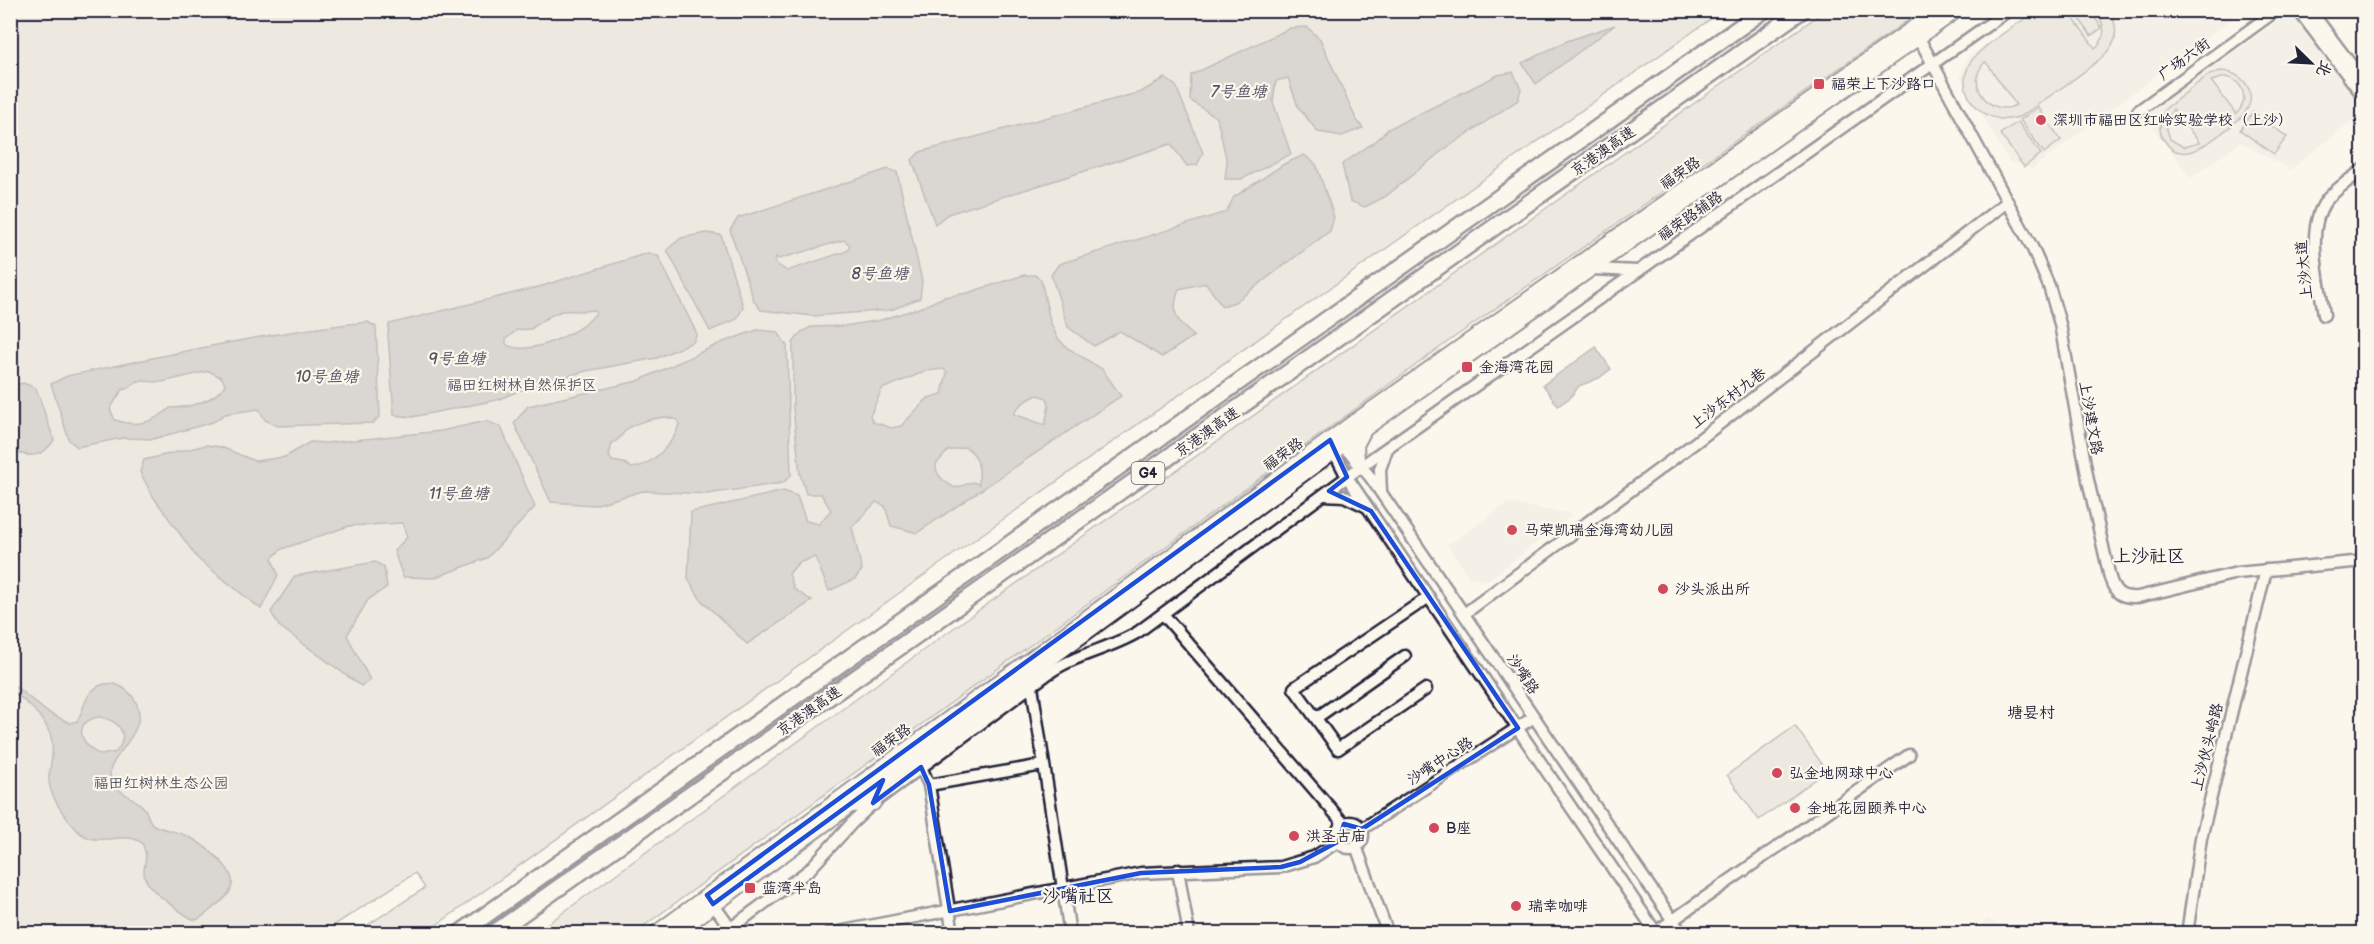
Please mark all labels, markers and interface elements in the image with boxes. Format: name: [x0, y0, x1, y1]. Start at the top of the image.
north arrow: [2281, 33, 2341, 93]
street label: 广场六街: [2154, 34, 2214, 85]
text: 北: [2311, 57, 2335, 80]
place label: 福荣上下沙路口: [1831, 75, 1936, 94]
marker: 福荣上下沙路口: [1812, 77, 1826, 91]
water label: 7号鱼塘: [1211, 83, 1269, 102]
place label: 深圳市福田区红岭实验学校（上沙）: [2053, 111, 2293, 130]
marker: 深圳市福田区红岭实验学校（上沙）: [2034, 113, 2048, 127]
street label: 京港澳高速: [1567, 122, 1639, 181]
street label: 福荣路: [1656, 153, 1704, 194]
street label: 福荣路辅路: [1654, 187, 1726, 246]
street label: 上沙大道: [2292, 239, 2317, 301]
water label: 8号鱼塘: [851, 265, 911, 284]
water label: 9号鱼塘: [429, 350, 487, 369]
place label: 金海湾花园: [1479, 358, 1554, 377]
marker: 金海湾花园: [1460, 360, 1474, 374]
street label: 上沙东村九巷: [1687, 364, 1770, 433]
water label: 10号鱼塘: [296, 368, 360, 387]
park label: 福田红树林自然保护区: [447, 376, 597, 395]
street label: 上沙建文路: [2075, 379, 2106, 457]
street label: 京港澳高速: [1171, 403, 1243, 462]
street label: 福荣路: [1260, 433, 1307, 475]
road number: G4: [1132, 462, 1164, 484]
water label: 11号鱼塘: [429, 485, 491, 504]
place label: 马荣凯瑞金海湾幼儿园: [1524, 521, 1674, 540]
marker: 马荣凯瑞金海湾幼儿园: [1505, 523, 1519, 537]
district label: 上沙社区: [2113, 546, 2185, 567]
place label: 沙头派出所: [1675, 580, 1750, 599]
marker: 沙头派出所: [1656, 582, 1670, 596]
street label: 沙嘴路: [1502, 650, 1543, 698]
street label: 京港澳高速: [773, 682, 845, 741]
street label: 上沙伙头岭路: [2187, 701, 2228, 793]
district label: 塘妟村: [2007, 704, 2055, 723]
street label: 福荣路: [868, 719, 915, 761]
street label: 沙嘴中心路: [1404, 733, 1477, 790]
place label: 弘金地网球中心: [1789, 764, 1894, 783]
marker: 弘金地网球中心: [1770, 766, 1784, 780]
park label: 福田红树林生态公园: [93, 774, 229, 793]
place label: 金地花园颐养中心: [1807, 799, 1927, 818]
marker: 金地花园颐养中心: [1788, 801, 1802, 815]
place label: B座: [1446, 819, 1471, 838]
marker: B座: [1427, 821, 1441, 835]
place label: 洪圣古庙: [1306, 827, 1366, 846]
marker: 洪圣古庙: [1287, 829, 1301, 843]
place label: 蓝湾半岛: [762, 879, 822, 898]
marker: 蓝湾半岛: [743, 881, 757, 895]
district label: 沙嘴社区: [1042, 886, 1114, 907]
place label: 瑞幸咖啡: [1528, 897, 1588, 916]
marker: 瑞幸咖啡: [1509, 899, 1523, 913]

